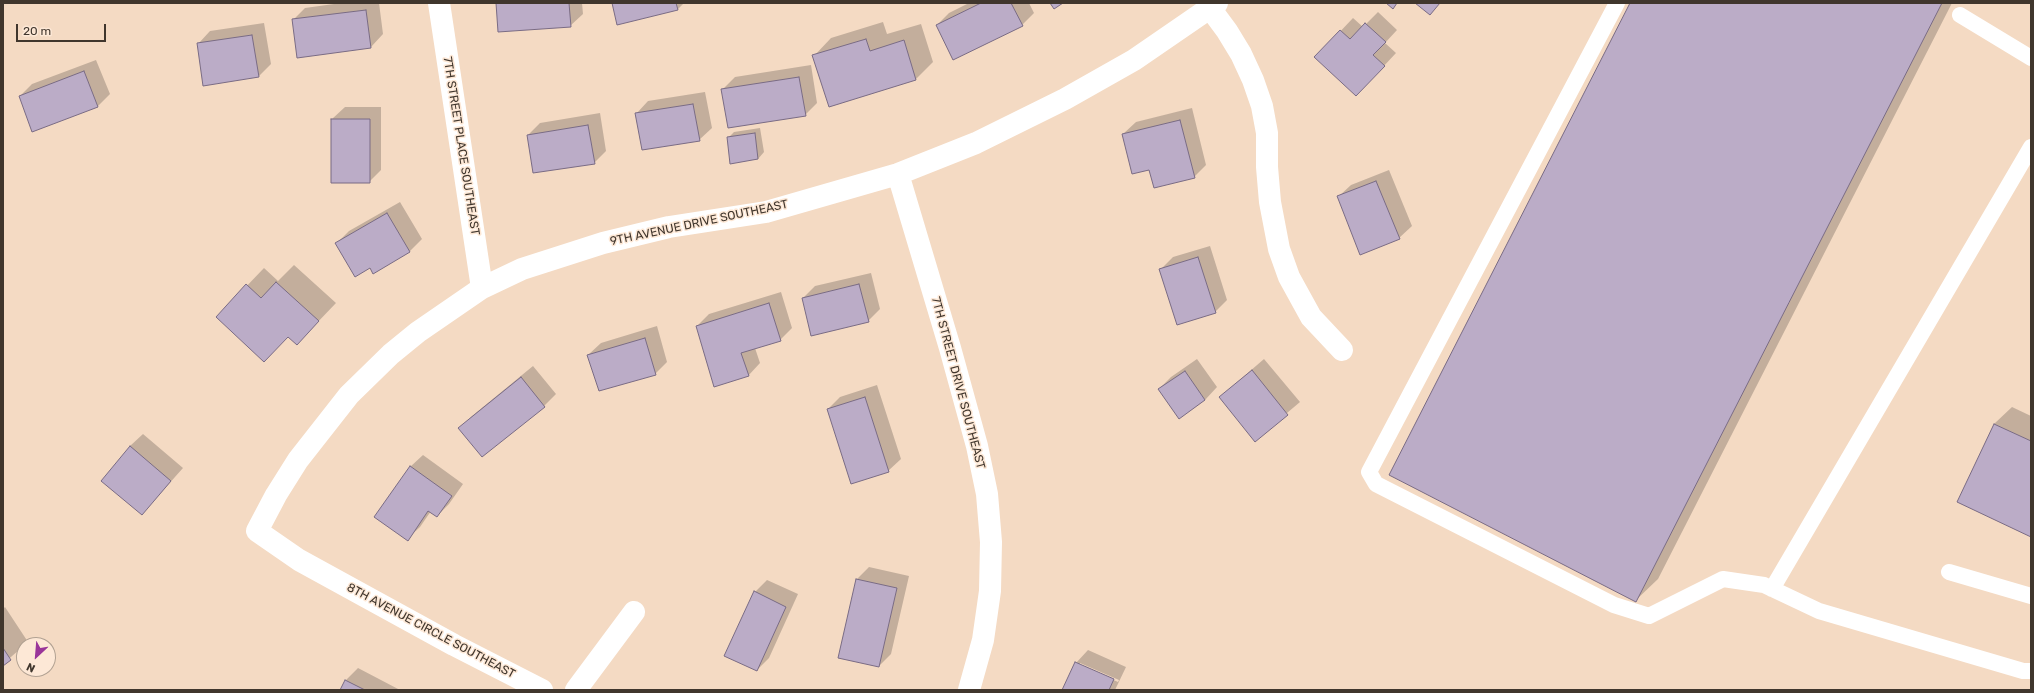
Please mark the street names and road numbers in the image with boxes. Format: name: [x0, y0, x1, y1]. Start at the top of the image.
street label: 7TH STREET PLACE SOUTHEAST: [440, 56, 482, 236]
street label: 9TH AVENUE DRIVE SOUTHEAST: [609, 197, 789, 249]
street label: 7TH STREET DRIVE SOUTHEAST: [928, 295, 988, 471]
street label: 8TH AVENUE CIRCLE SOUTHEAST: [344, 580, 518, 682]

